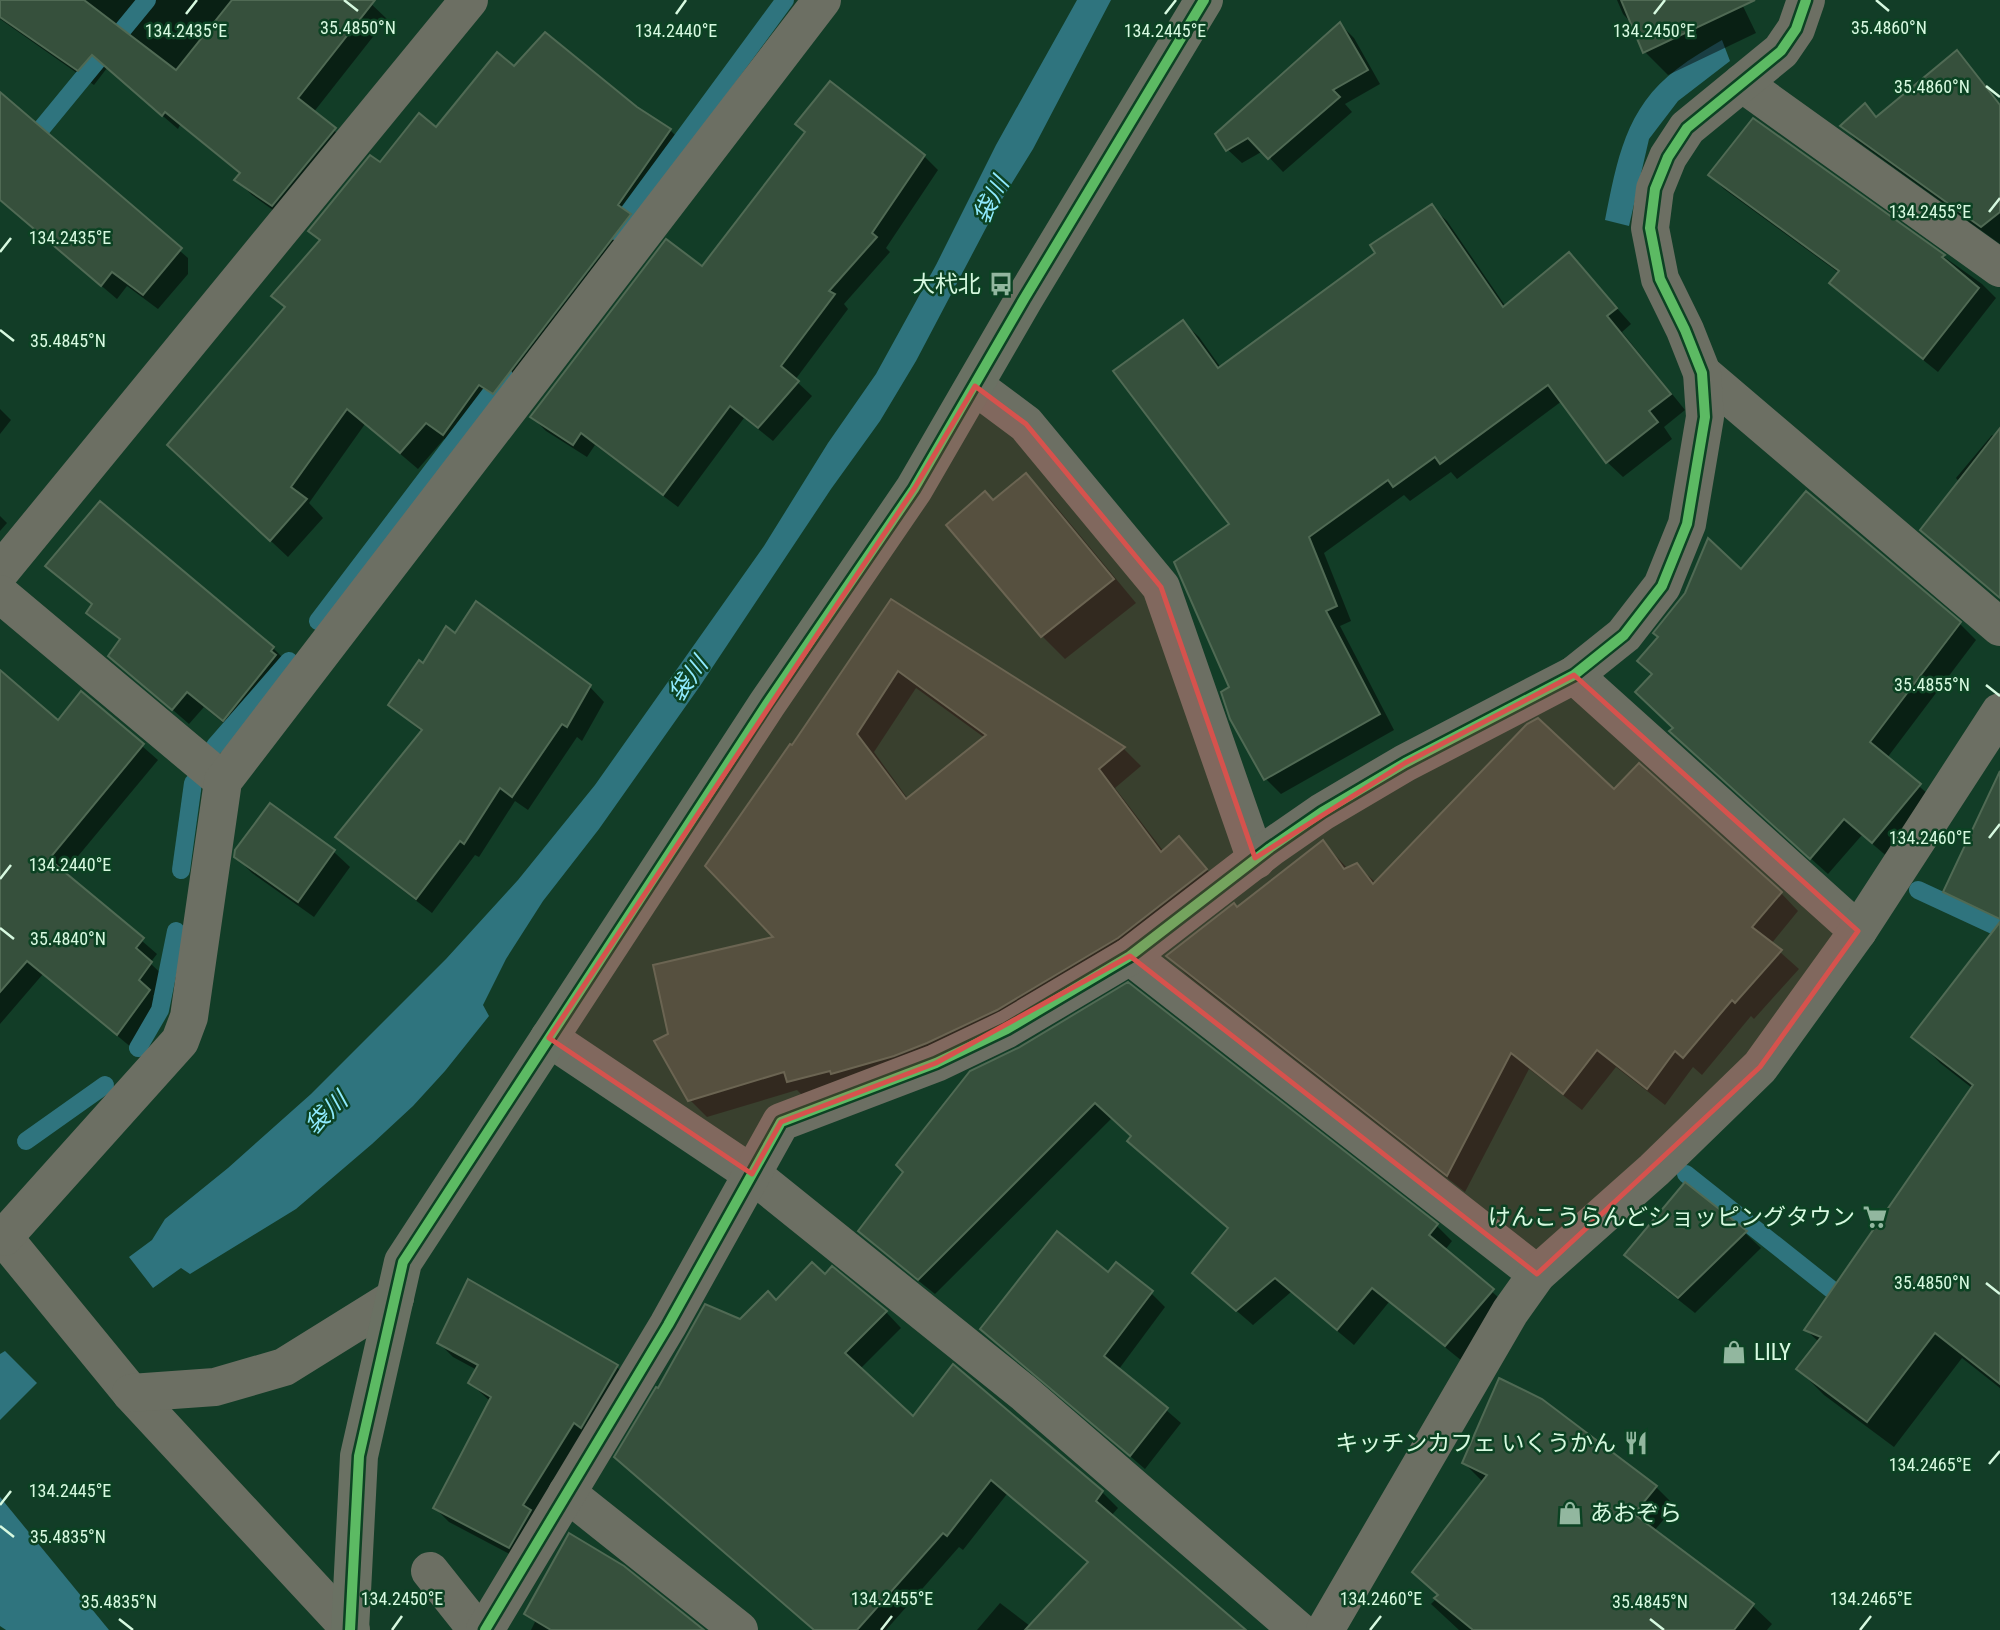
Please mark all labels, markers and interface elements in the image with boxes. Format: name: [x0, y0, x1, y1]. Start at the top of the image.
text: 35.4850°N: [320, 17, 396, 38]
text: 35.4860°N: [1851, 17, 1927, 38]
text: 134.2435°E: [145, 20, 227, 41]
text: 134.2440°E: [635, 20, 717, 41]
text: 134.2445°E: [1124, 20, 1206, 41]
text: 134.2450°E: [1613, 20, 1695, 41]
text: 35.4860°N: [1894, 76, 1970, 97]
water label: 袋川: [967, 170, 1016, 228]
text: 134.2455°E: [1889, 201, 1971, 222]
text: 134.2435°E: [29, 227, 111, 248]
bus stop icon: 大杙北: [987, 270, 1015, 298]
place label: 大杙北: [912, 271, 981, 298]
text: 35.4845°N: [30, 330, 106, 351]
water label: 袋川: [663, 649, 715, 707]
text: 35.4855°N: [1894, 674, 1970, 695]
text: 134.2460°E: [1889, 827, 1971, 848]
text: 134.2440°E: [29, 854, 111, 875]
text: 35.4840°N: [30, 928, 106, 949]
water label: 袋川: [299, 1084, 355, 1140]
supermarket icon: けんこうらんどショッピングタウン: [1861, 1203, 1889, 1231]
place label: けんこうらんどショッピングタウン: [1488, 1204, 1855, 1231]
text: 35.4850°N: [1894, 1272, 1970, 1293]
shop icon: LILY: [1720, 1338, 1748, 1366]
place label: LILY: [1754, 1339, 1791, 1366]
restaurant icon: キッチンカフェ いくうかん: [1622, 1429, 1650, 1457]
place label: キッチンカフェ いくうかん: [1335, 1430, 1616, 1457]
text: 134.2465°E: [1889, 1454, 1971, 1475]
text: 134.2445°E: [29, 1480, 111, 1501]
shop icon: あおぞら: [1556, 1499, 1584, 1527]
place label: あおぞら: [1590, 1500, 1682, 1527]
text: 35.4835°N: [30, 1526, 106, 1547]
text: 134.2450°E: [361, 1588, 443, 1609]
text: 134.2455°E: [851, 1588, 933, 1609]
text: 134.2460°E: [1340, 1588, 1422, 1609]
text: 134.2465°E: [1830, 1588, 1912, 1609]
text: 35.4835°N: [81, 1591, 157, 1612]
text: 35.4845°N: [1612, 1591, 1688, 1612]

